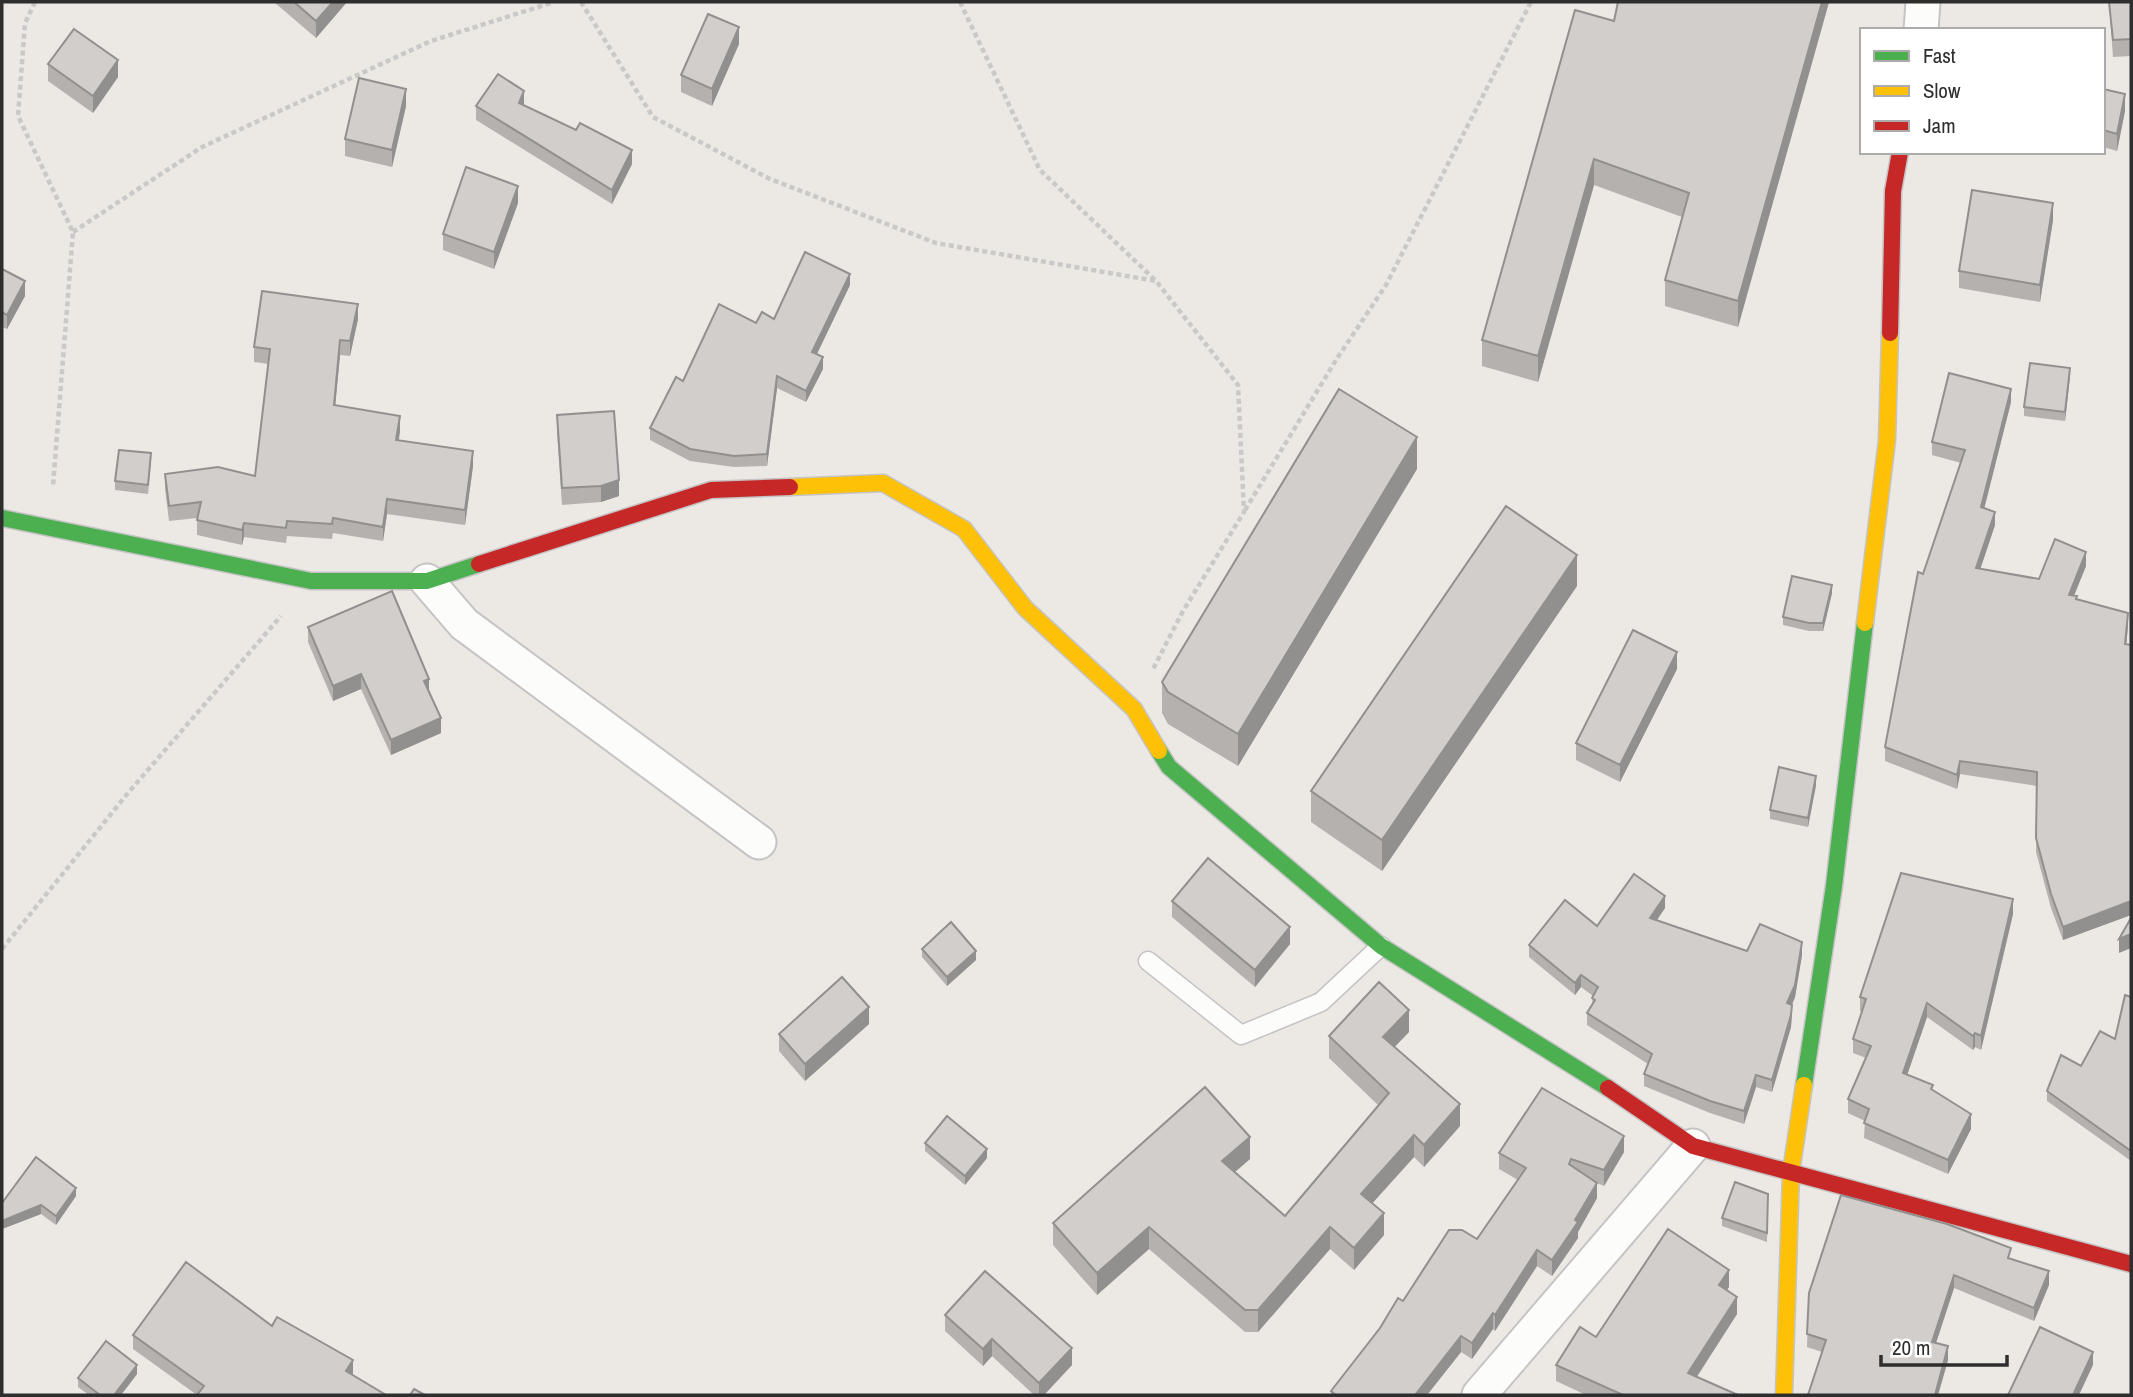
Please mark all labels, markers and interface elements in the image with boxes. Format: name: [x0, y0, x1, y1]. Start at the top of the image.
legend: [1860, 28, 2105, 154]
text: Fast: [1923, 41, 1956, 70]
text: Slow: [1923, 76, 1961, 105]
text: Jam: [1923, 111, 1956, 140]
scale bar: [1881, 1324, 2007, 1368]
text: 20 m: [1892, 1333, 1930, 1362]

